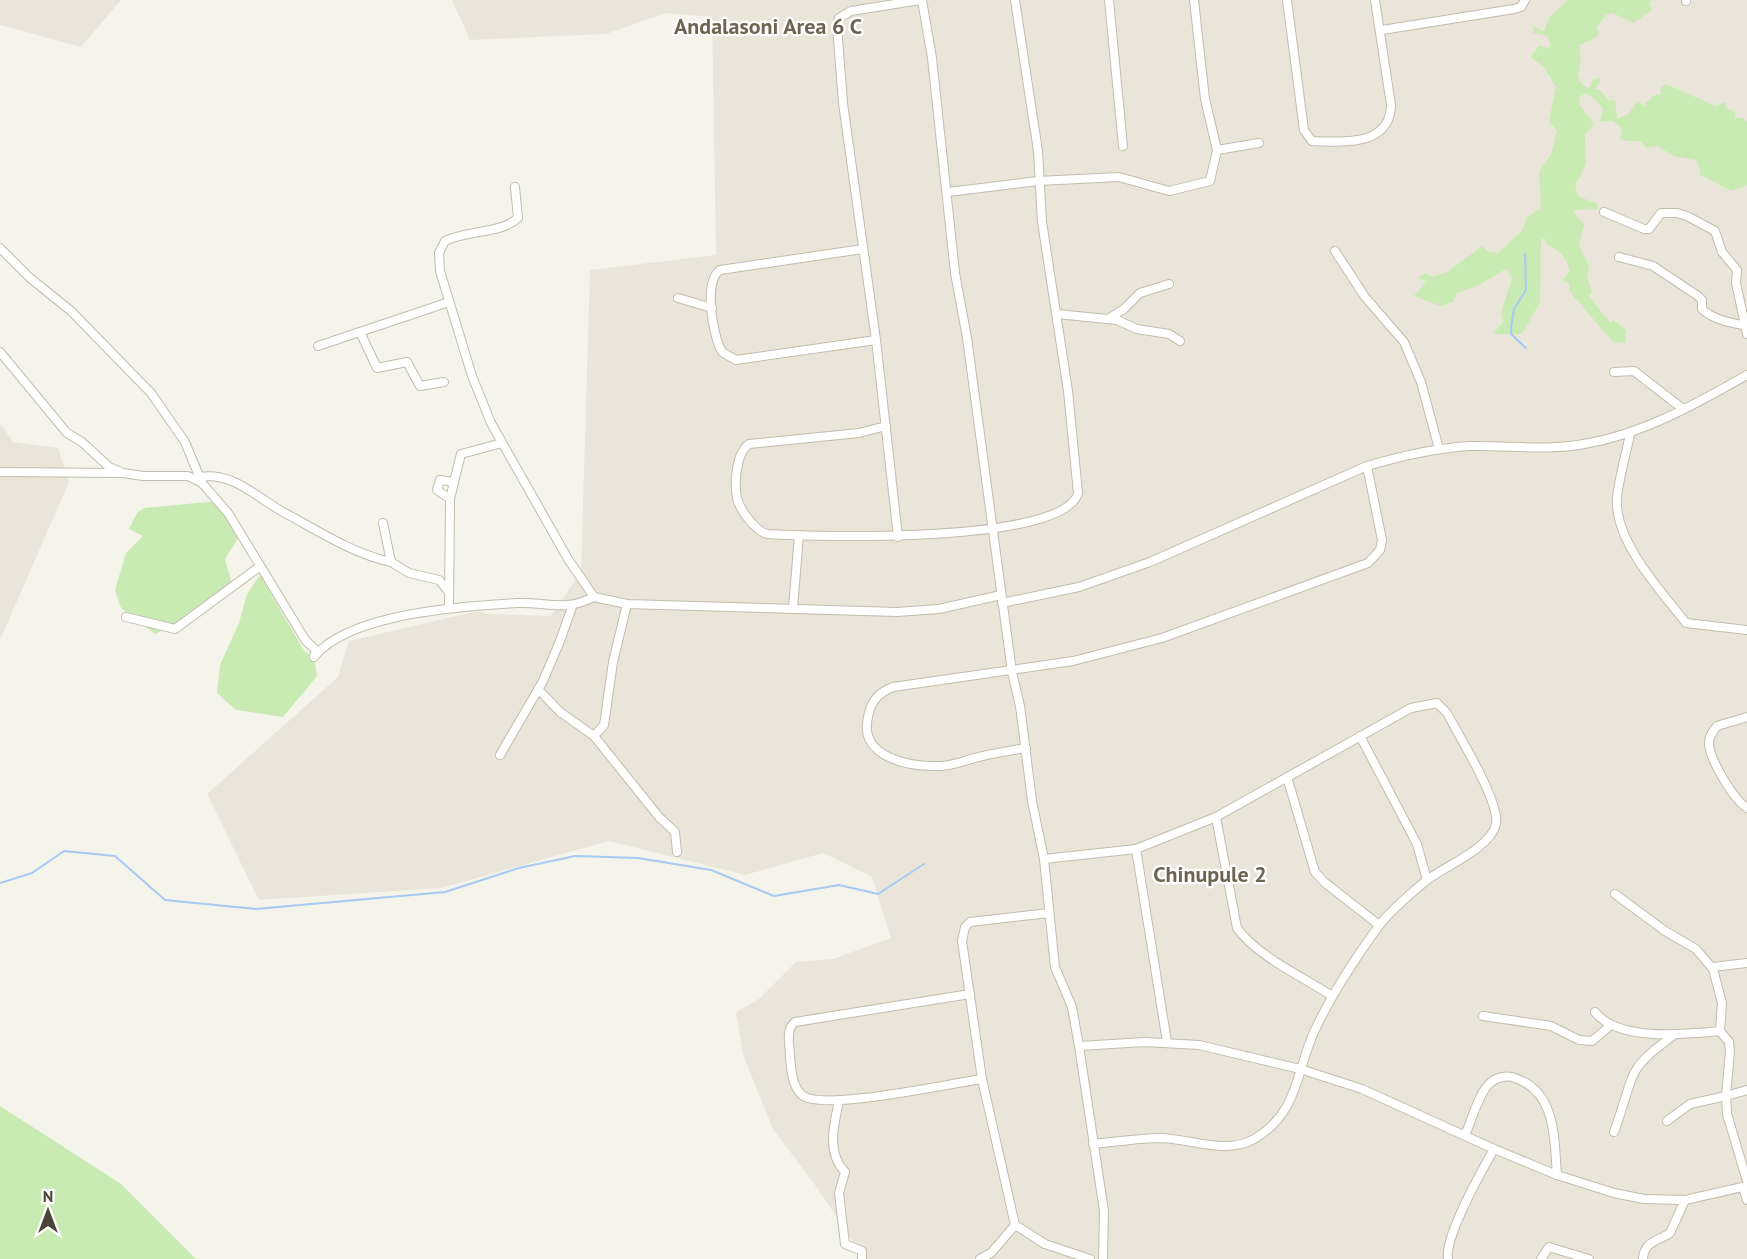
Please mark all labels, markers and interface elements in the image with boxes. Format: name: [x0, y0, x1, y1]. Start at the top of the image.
district label: Andalasoni Area 6 C: [674, 12, 862, 40]
district label: Chinupule 2: [1153, 860, 1267, 888]
north arrow: [18, 1181, 78, 1241]
text: N: [43, 1186, 53, 1206]

